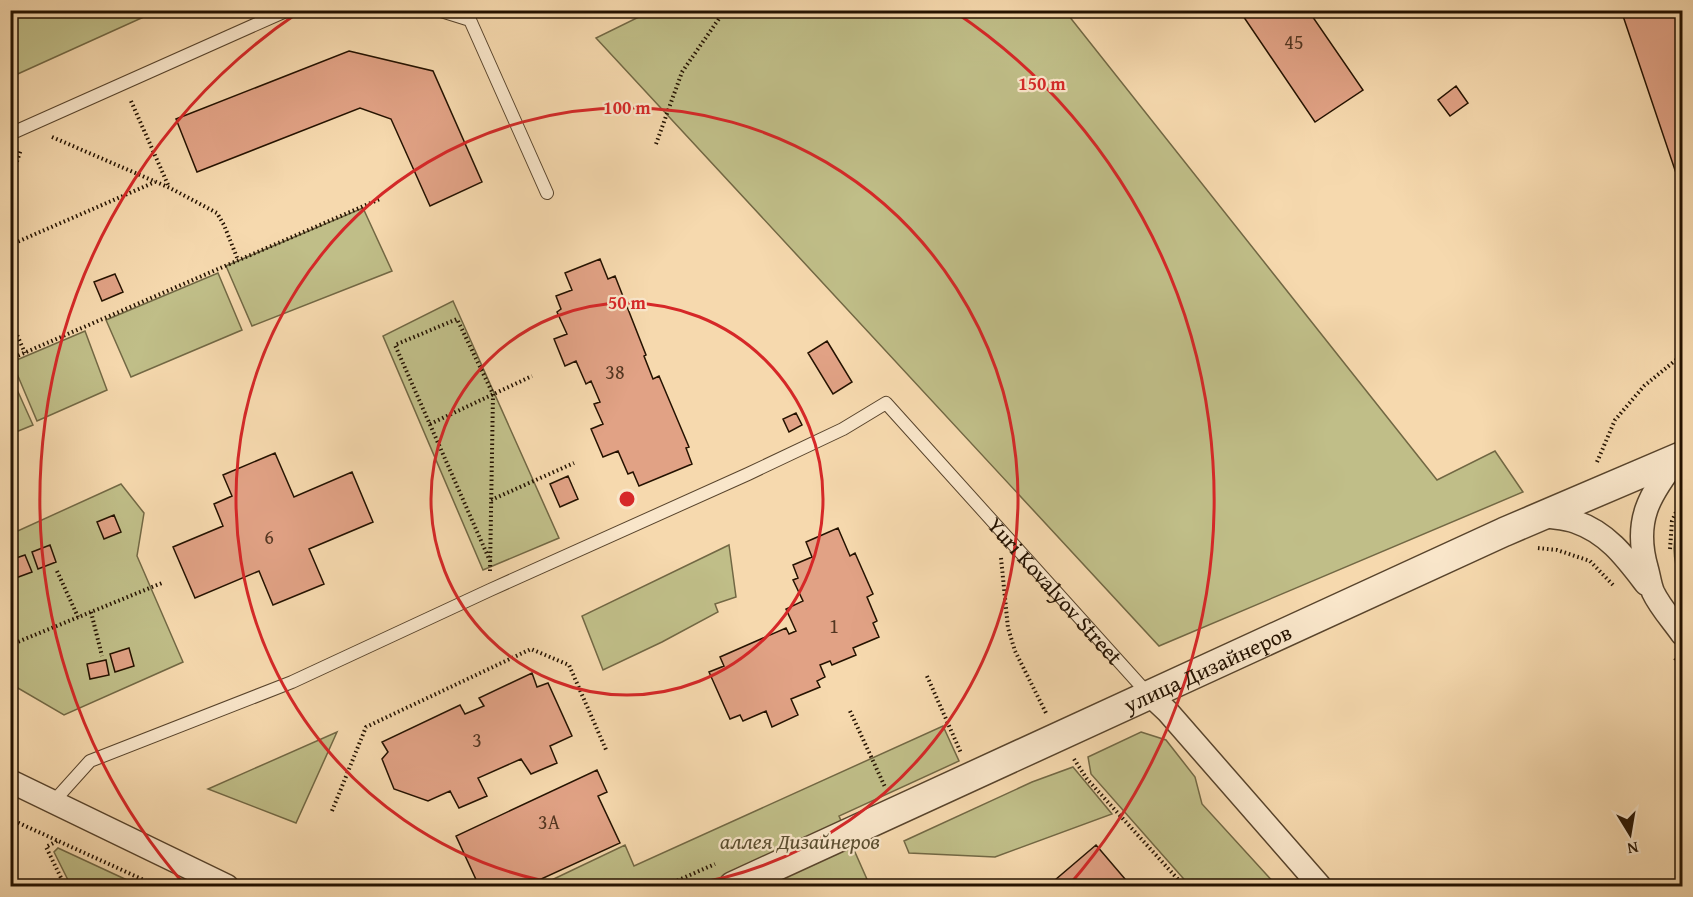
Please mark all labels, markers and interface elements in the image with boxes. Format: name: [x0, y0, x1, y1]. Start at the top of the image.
house number: 45: [1284, 27, 1304, 56]
text: 150 m: [1018, 70, 1066, 97]
text: 100 m: [603, 94, 651, 121]
text: 50 m: [608, 289, 647, 316]
house number: 38: [605, 357, 625, 386]
centre of rings: [617, 489, 637, 509]
street label: Yuri Kovalyov Street: [980, 510, 1130, 672]
house number: 6: [264, 522, 274, 551]
house number: 1: [829, 611, 839, 640]
street label: улица Дизайнеров: [1117, 616, 1297, 721]
house number: 3: [472, 725, 482, 754]
north arrow: [1600, 804, 1660, 864]
house number: 3А: [538, 807, 560, 836]
park label: аллея Дизайнеров: [720, 825, 880, 857]
text: N: [1625, 836, 1640, 862]

